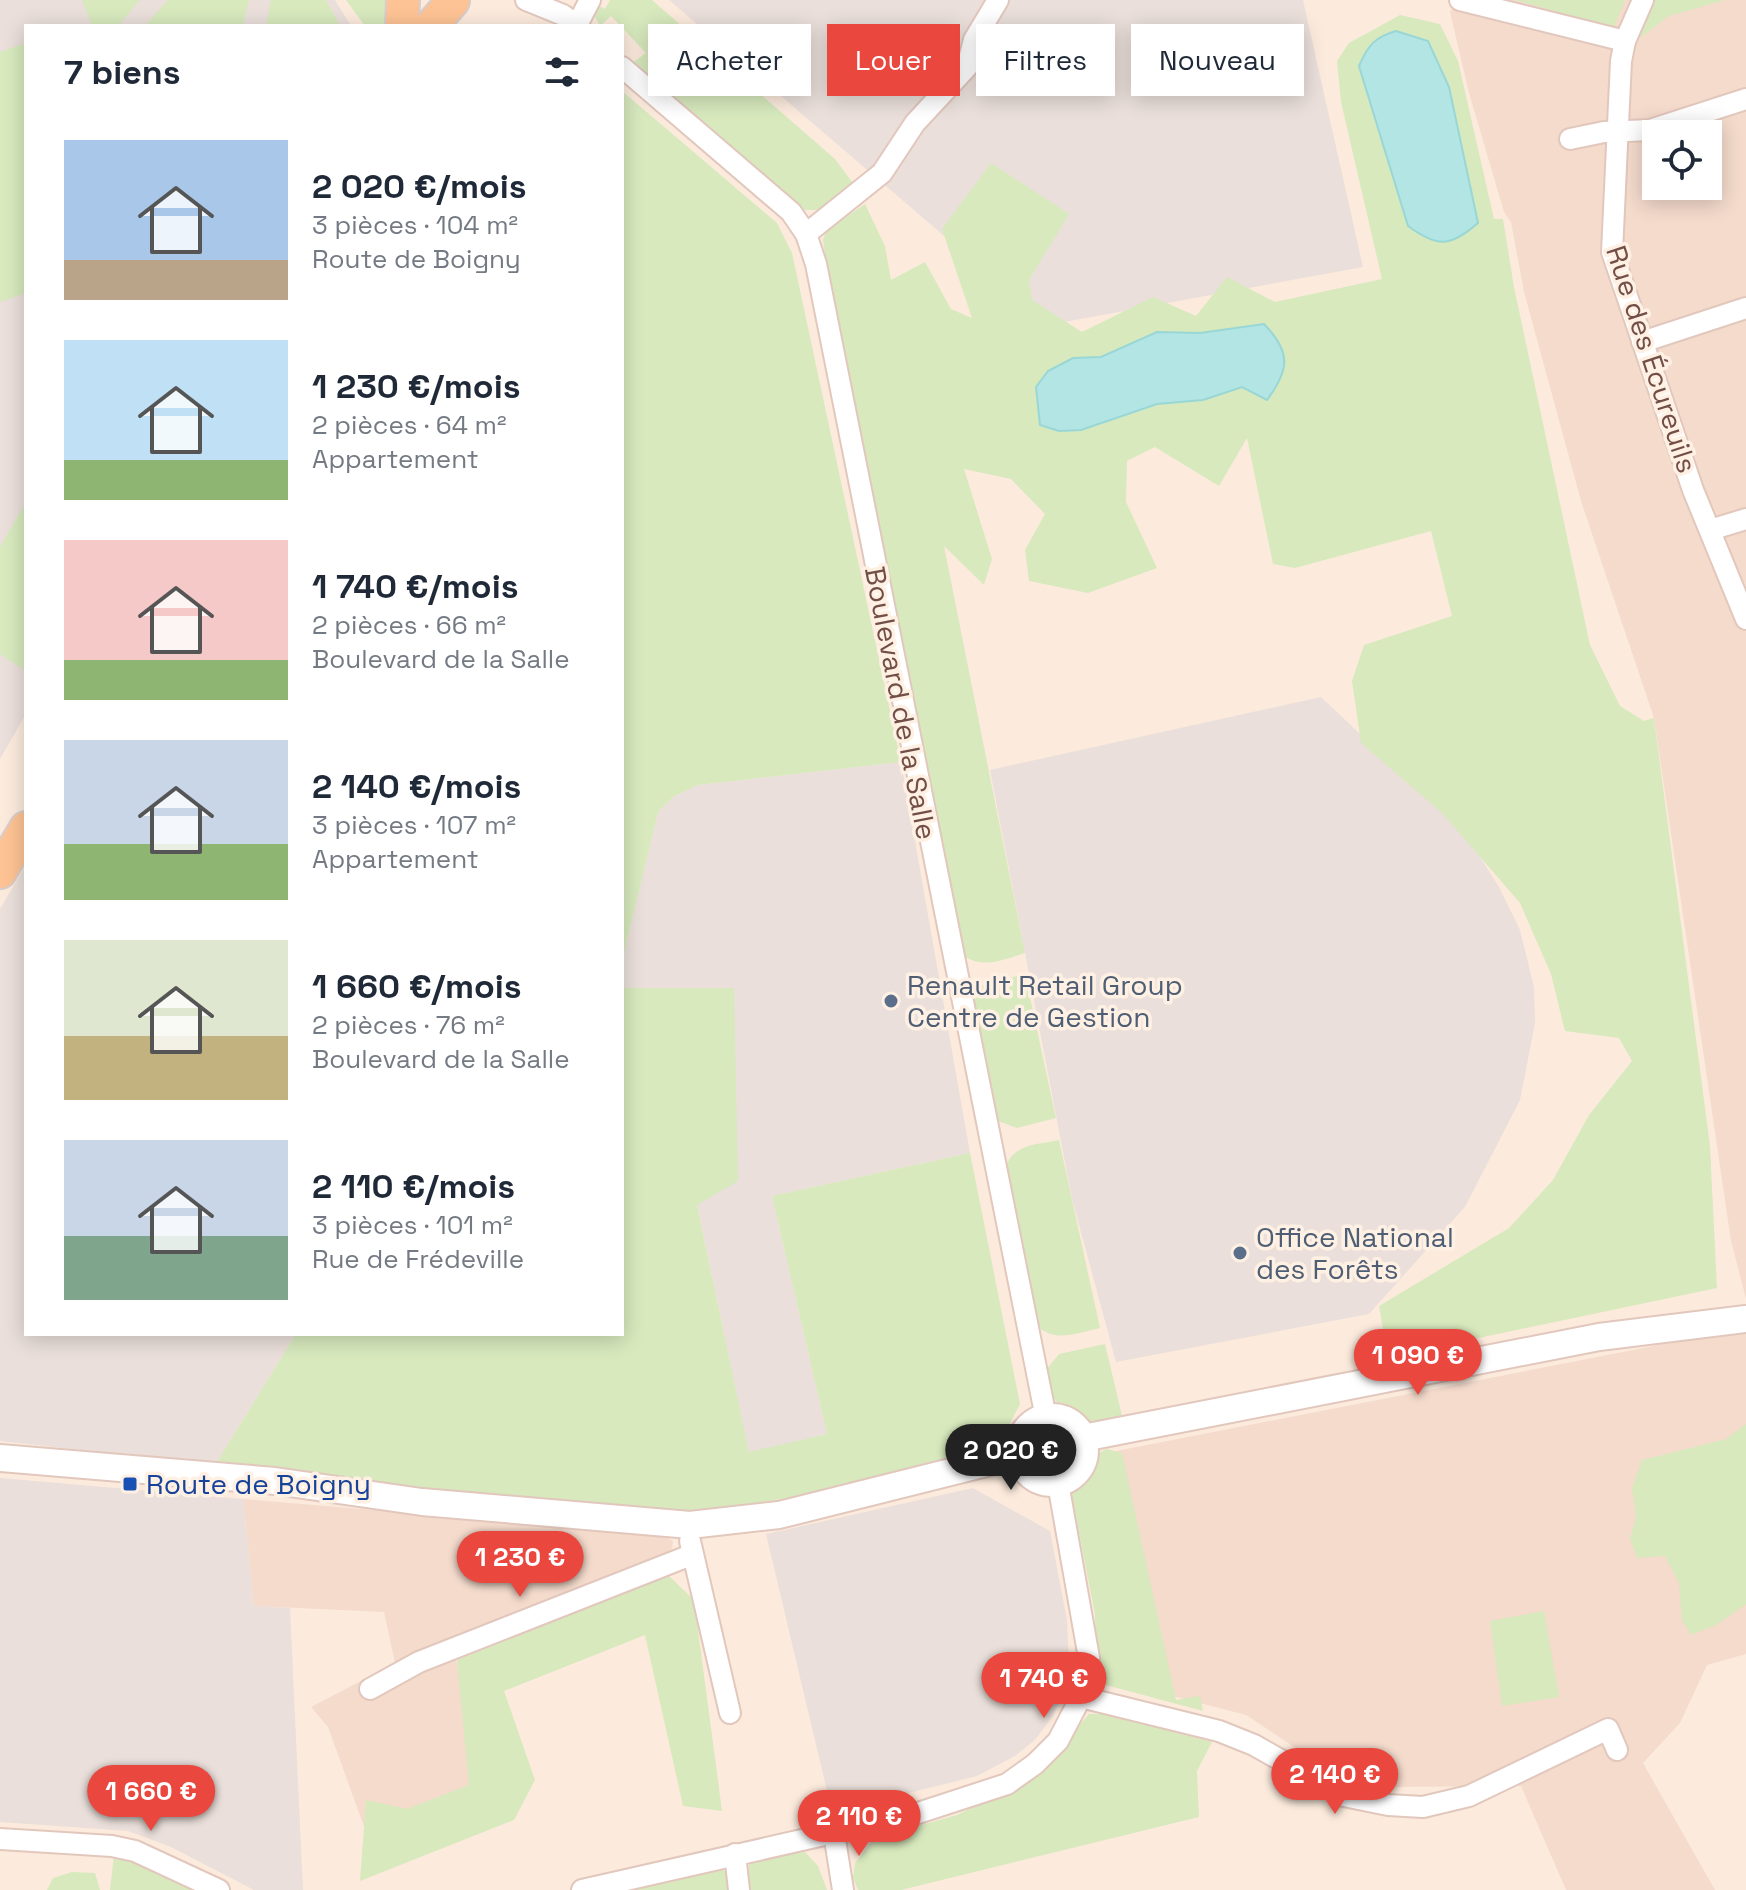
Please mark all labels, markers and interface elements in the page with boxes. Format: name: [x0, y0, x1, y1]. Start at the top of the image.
chip: Acheter: [648, 24, 811, 96]
chip: Louer: [827, 24, 960, 96]
chip: Filtres: [976, 24, 1115, 96]
chip: Nouveau: [1131, 24, 1304, 96]
icon: filters: [540, 50, 584, 94]
text: 7 biens: [64, 51, 181, 94]
map controls: [1642, 120, 1722, 200]
button: locate: [1642, 120, 1722, 200]
text: 2 020 €/mois: [312, 165, 527, 208]
icon: home: [128, 172, 224, 268]
text: 3 pièces · 104 m²: [312, 208, 518, 242]
street label: Rue des Écureuils: [1598, 241, 1706, 477]
text: Route de Boigny: [312, 242, 521, 276]
text: 1 230 €/mois: [312, 365, 521, 408]
icon: home: [128, 372, 224, 468]
text: 2 pièces · 64 m²: [312, 408, 506, 442]
text: Appartement: [312, 442, 479, 476]
street label: Boulevard de la Salle: [857, 563, 945, 843]
text: 1 740 €/mois: [312, 565, 519, 608]
icon: home: [128, 572, 224, 668]
text: 2 pièces · 66 m²: [312, 608, 506, 642]
text: Boulevard de la Salle: [312, 642, 570, 676]
text: 2 140 €/mois: [312, 765, 521, 808]
icon: home: [128, 772, 224, 868]
text: 3 pièces · 107 m²: [312, 808, 516, 842]
text: Appartement: [312, 842, 479, 876]
text: 1 660 €/mois: [312, 965, 522, 1008]
place label: Renault Retail Group Centre de Gestion: [907, 967, 1183, 1035]
icon: home: [128, 972, 224, 1068]
marker: Renault Retail Group Centre de Gestion: [882, 992, 900, 1010]
text: 2 pièces · 76 m²: [312, 1008, 505, 1042]
text: Boulevard de la Salle: [312, 1042, 570, 1076]
text: 2 110 €/mois: [312, 1165, 515, 1208]
icon: home: [128, 1172, 224, 1268]
text: 3 pièces · 101 m²: [312, 1208, 513, 1242]
place label: Office National des Forêts: [1256, 1219, 1454, 1287]
text: Rue de Frédeville: [312, 1242, 524, 1276]
marker: Office National des Forêts: [1231, 1244, 1249, 1262]
pin: 1 090 €: [1344, 1329, 1492, 1397]
text: 1 090 €: [1372, 1338, 1464, 1372]
pin: 2 020 €: [937, 1424, 1085, 1492]
text: 2 020 €: [963, 1433, 1059, 1467]
place label: Route de Boigny: [146, 1466, 371, 1502]
marker: Route de Boigny: [121, 1475, 139, 1493]
pin: 1 230 €: [446, 1531, 594, 1599]
text: 1 230 €: [475, 1540, 565, 1574]
pin: 1 740 €: [970, 1652, 1118, 1720]
text: 1 740 €: [999, 1661, 1089, 1695]
pin: 2 140 €: [1261, 1748, 1409, 1816]
text: 2 140 €: [1289, 1757, 1381, 1791]
pin: 1 660 €: [77, 1765, 225, 1833]
text: 1 660 €: [105, 1774, 197, 1808]
pin: 2 110 €: [785, 1790, 933, 1858]
text: 2 110 €: [816, 1799, 902, 1833]

